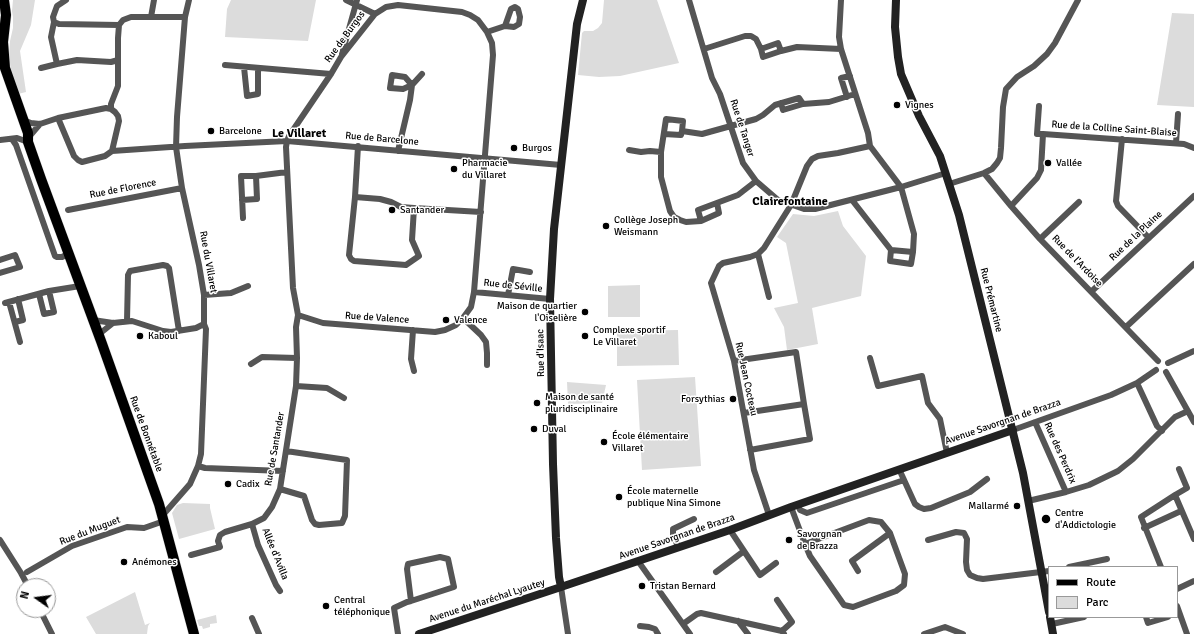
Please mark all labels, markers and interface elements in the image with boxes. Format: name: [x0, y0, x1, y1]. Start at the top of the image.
street label: Rue de Burgos: [322, 9, 368, 65]
street label: Rue de Tanger: [727, 98, 757, 158]
place label: Vignes: [905, 99, 934, 111]
marker: Vignes: [892, 100, 902, 110]
street label: Rue de la Colline Saint-Blaise: [1051, 119, 1177, 139]
place label: Barcelone: [219, 125, 262, 137]
marker: Barcelone: [206, 126, 216, 136]
district label: Le Villaret: [272, 127, 326, 141]
street label: Rue de Barcelone: [345, 130, 419, 148]
place label: Burgos: [522, 142, 552, 154]
marker: Burgos: [509, 143, 519, 153]
place label: Pharmacie du Villaret: [462, 157, 507, 180]
place label: Vallée: [1056, 157, 1082, 169]
marker: Vallée: [1043, 158, 1053, 168]
marker: Pharmacie du Villaret: [449, 164, 459, 174]
street label: Rue de Florence: [89, 177, 157, 201]
district label: Clairefontaine: [752, 195, 828, 209]
place label: Santander: [400, 204, 444, 216]
marker: Santander: [387, 205, 397, 215]
street label: Rue de la Plaine: [1107, 208, 1165, 264]
place label: Collège Joseph Weismann: [614, 214, 678, 238]
marker: Collège Joseph Weismann: [601, 221, 611, 231]
street label: Rue du Villaret: [197, 230, 219, 294]
street label: Rue de l'Ardoise: [1049, 232, 1105, 290]
street label: Rue Prémartine: [977, 266, 1005, 334]
street label: Rue de Séville: [483, 277, 543, 295]
place label: Maison de quartier l'Oiselière: [497, 300, 577, 324]
marker: Maison de quartier l'Oiselière: [580, 307, 590, 317]
street label: Rue de Valence: [344, 310, 410, 326]
place label: Valence: [454, 314, 487, 326]
marker: Valence: [441, 315, 451, 325]
place label: Complexe sportif Le Villaret: [593, 324, 665, 348]
street label: Rue d'Isaac: [535, 329, 547, 377]
place label: Kaboul: [148, 330, 178, 342]
marker: Kaboul: [135, 331, 145, 341]
marker: Complexe sportif Le Villaret: [580, 331, 590, 341]
street label: Rue Jean Cocteau: [732, 341, 760, 417]
place label: Maison de santé pluridisciplinaire: [545, 391, 618, 414]
place label: Forsythias: [681, 393, 725, 405]
street label: Rue de Bonnétable: [127, 394, 165, 474]
marker: Forsythias: [728, 394, 738, 404]
street label: Avenue Savorgnan de Brazza: [944, 397, 1062, 447]
marker: Maison de santé pluridisciplinaire: [532, 398, 542, 408]
street label: Rue de Santander: [263, 411, 287, 487]
street label: Rue des Perdrix: [1041, 421, 1079, 485]
place label: Duval: [542, 423, 566, 435]
marker: Duval: [529, 424, 539, 434]
place label: École élémentaire Villaret: [612, 430, 689, 454]
marker: École élémentaire Villaret: [599, 437, 609, 447]
place label: Cadix: [236, 478, 260, 490]
marker: Cadix: [223, 479, 233, 489]
place label: École maternelle publique Nina Simone: [627, 485, 721, 508]
marker: École maternelle publique Nina Simone: [614, 492, 624, 502]
place label: Mallarmé: [968, 500, 1009, 512]
marker: Mallarmé: [1012, 501, 1022, 511]
place label: Centre d'Addictologie: [1055, 507, 1116, 530]
street label: Avenue Savorgnan de Brazza: [618, 512, 736, 562]
marker: Centre d'Addictologie: [1040, 513, 1052, 525]
street label: Rue du Muguet: [58, 514, 122, 548]
street label: Allée d'Avilla: [259, 526, 291, 582]
place label: Savorgnan de Brazza: [797, 528, 842, 552]
marker: Savorgnan de Brazza: [784, 535, 794, 545]
place label: Anémones: [132, 556, 177, 568]
marker: Anémones: [119, 557, 129, 567]
legend: [1048, 566, 1178, 618]
text: Route: [1086, 575, 1116, 590]
street label: Avenue du Maréchal Lyautey: [427, 577, 547, 625]
north arrow: [16, 578, 56, 618]
place label: Tristan Bernard: [650, 580, 716, 592]
marker: Tristan Bernard: [637, 581, 647, 591]
text: N: [18, 590, 32, 601]
place label: Central téléphonique: [334, 594, 390, 618]
text: Parc: [1086, 595, 1108, 610]
marker: Central téléphonique: [321, 601, 331, 611]

